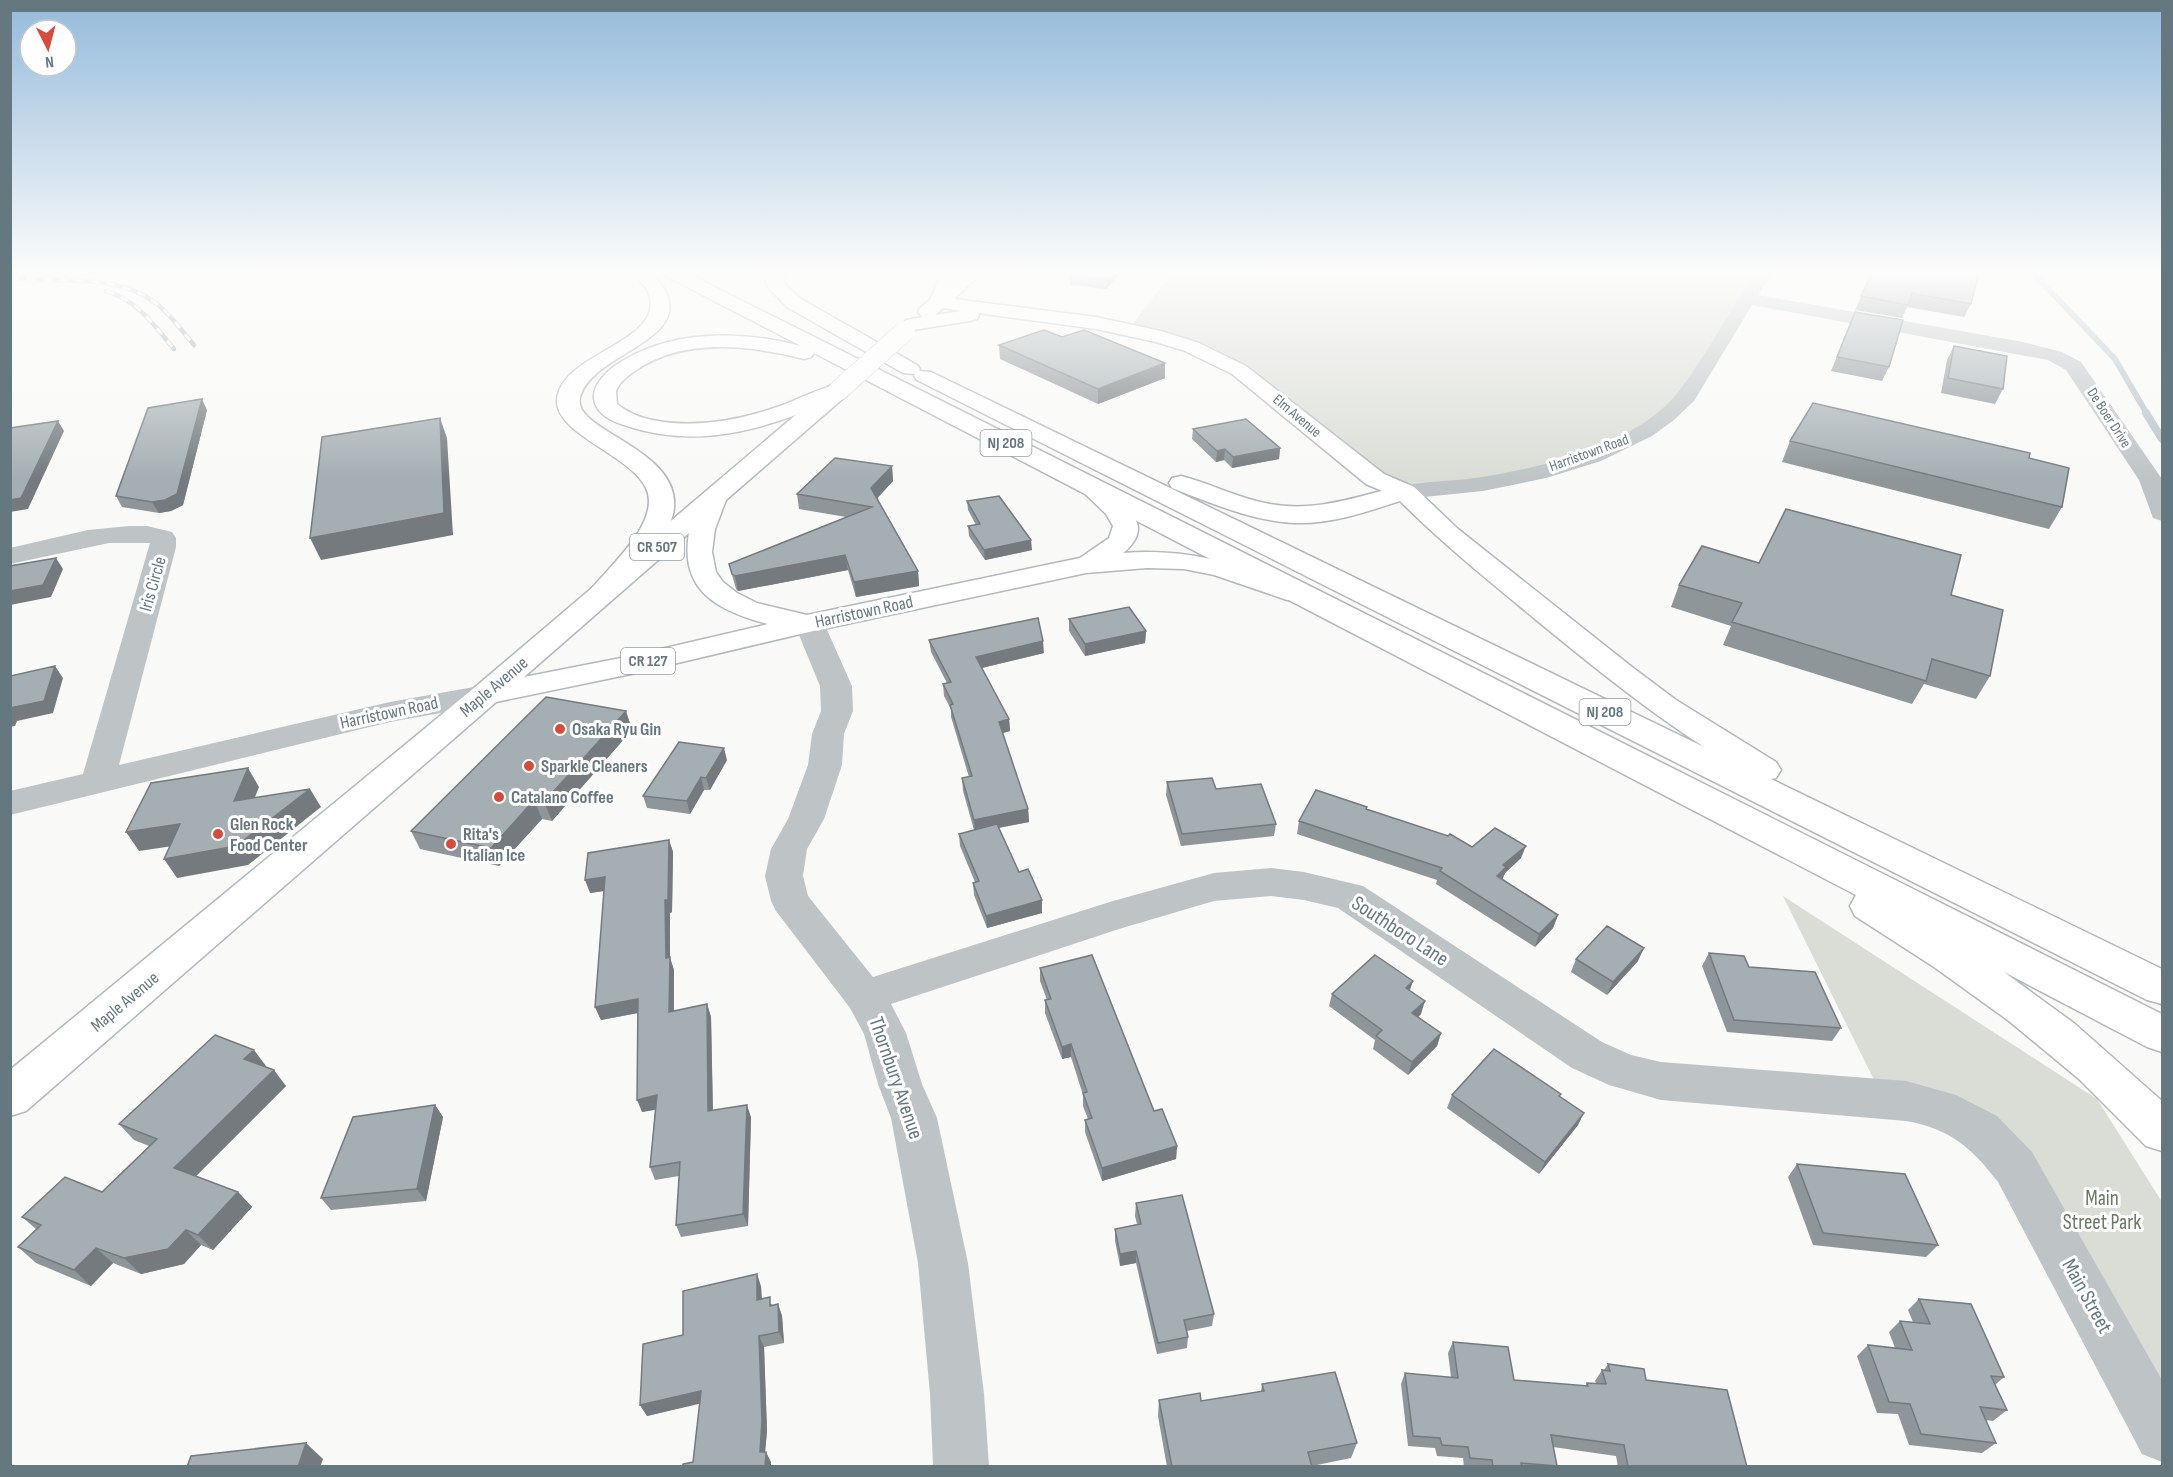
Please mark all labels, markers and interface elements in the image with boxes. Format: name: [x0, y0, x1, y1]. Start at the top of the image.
north arrow: [18, 18, 78, 78]
text: N: [44, 52, 55, 71]
street label: De Boer Drive: [2083, 384, 2135, 452]
street label: Elm Avenue: [1269, 390, 1325, 442]
road number: NJ 208: [980, 430, 1032, 456]
street label: Harristown Road: [1547, 430, 1631, 476]
road number: CR 507: [630, 534, 684, 560]
street label: Iris Circle: [135, 554, 171, 614]
street label: Harristown Road: [813, 591, 915, 633]
road number: CR 127: [621, 648, 675, 674]
street label: Maple Avenue: [456, 652, 532, 722]
street label: Harristown Road: [338, 692, 440, 734]
road number: NJ 208: [1580, 699, 1630, 725]
place label: Osaka Ryu Gin: [572, 719, 661, 740]
marker: Osaka Ryu Gin: [553, 722, 567, 736]
place label: Sparkle Cleaners: [541, 756, 648, 777]
marker: Sparkle Cleaners: [522, 759, 536, 773]
place label: Catalano Coffee: [511, 787, 614, 808]
marker: Catalano Coffee: [492, 790, 506, 804]
place label: Glen Rock Food Center: [230, 814, 308, 856]
place label: Rita's Italian Ice: [463, 824, 525, 866]
marker: Glen Rock Food Center: [211, 827, 225, 841]
marker: Rita's Italian Ice: [444, 837, 458, 851]
street label: Southboro Lane: [1347, 890, 1453, 972]
street label: Maple Avenue: [87, 967, 163, 1037]
street label: Thornbury Avenue: [863, 1014, 929, 1142]
park label: Main Street Park: [2063, 1186, 2141, 1235]
street label: Main Street: [2056, 1254, 2118, 1338]

